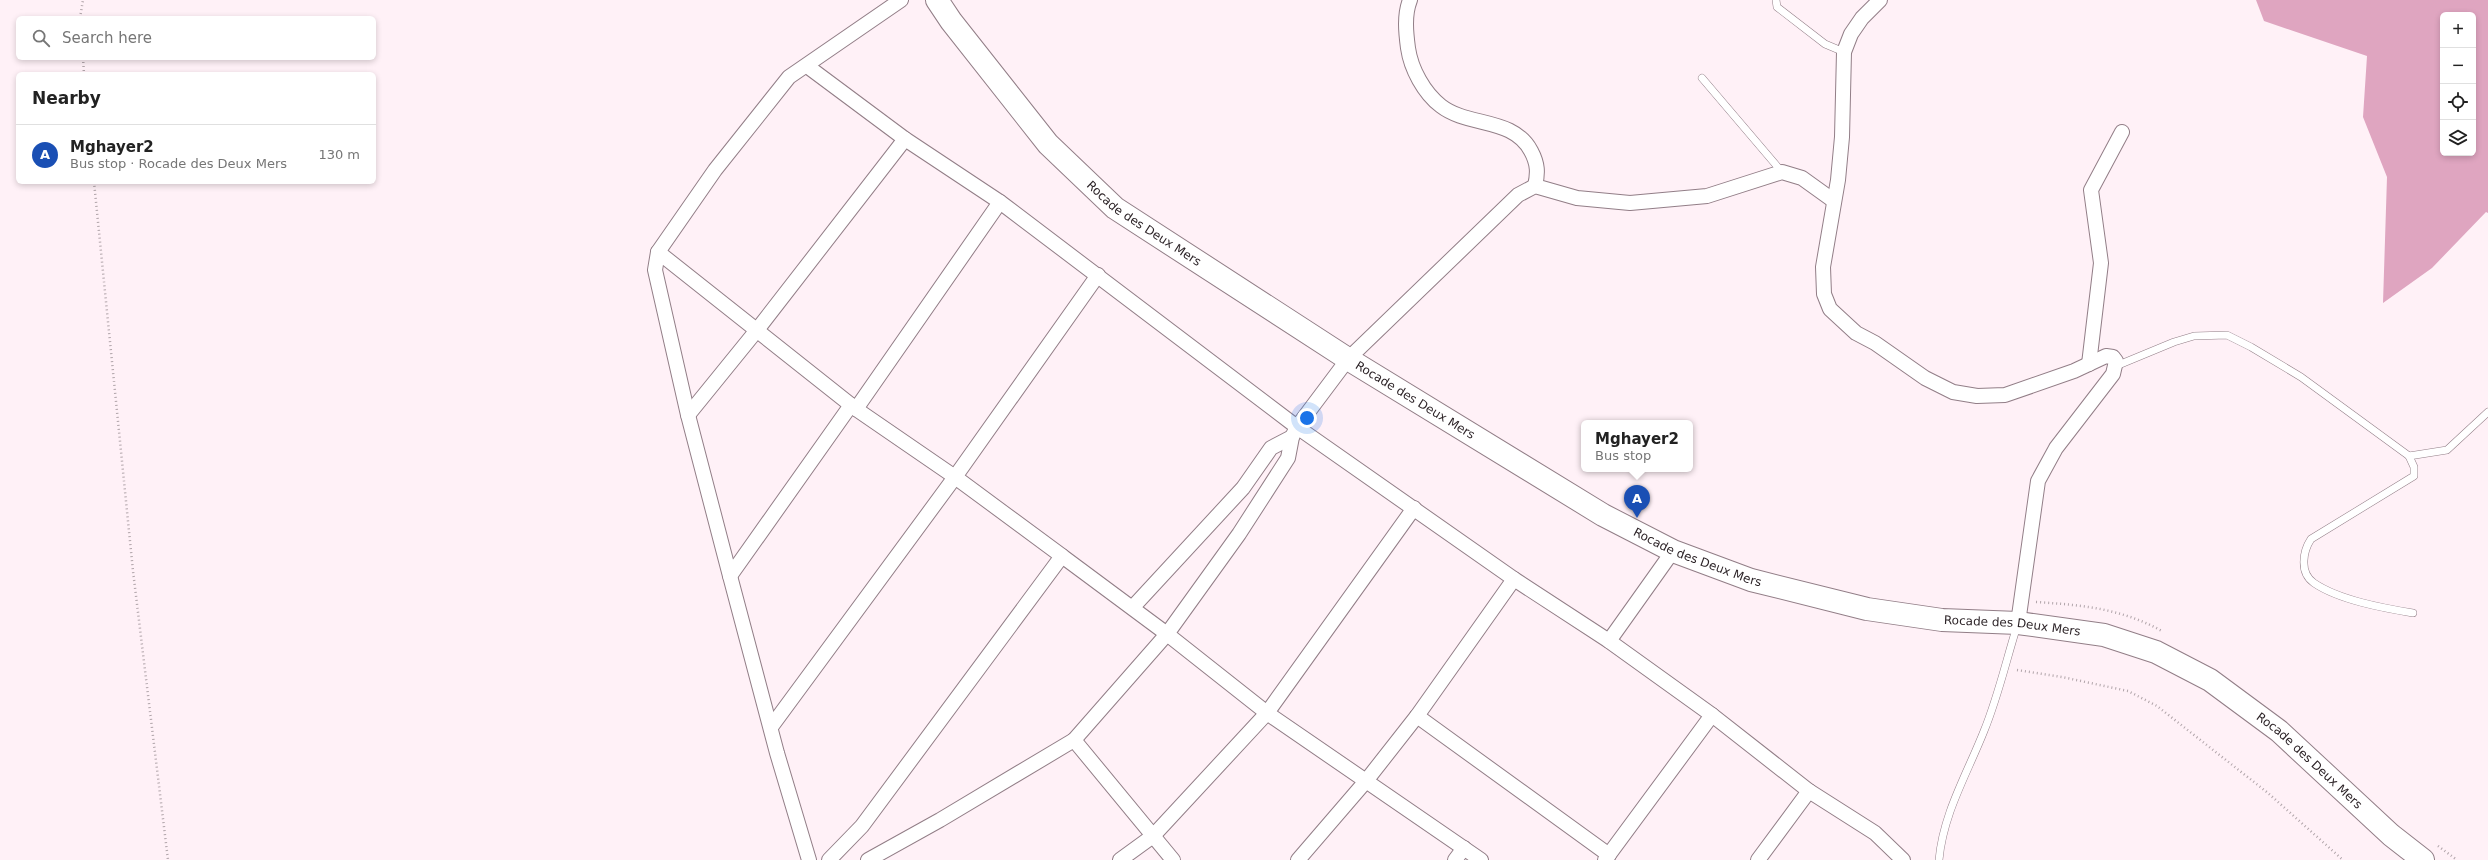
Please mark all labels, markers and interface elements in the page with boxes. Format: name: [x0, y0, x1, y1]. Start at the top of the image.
map controls: [2440, 12, 2476, 156]
button: +: [2440, 12, 2476, 48]
search box: [16, 16, 376, 60]
icon: search: [30, 27, 52, 49]
text: Search here: [62, 29, 152, 47]
button: −: [2440, 48, 2476, 84]
button: locate: [2440, 84, 2476, 120]
text: Nearby: [32, 88, 101, 108]
button: layers: [2440, 120, 2476, 156]
text: Mghayer2: [70, 138, 154, 156]
text: A: [40, 147, 50, 162]
text: 130 m: [318, 147, 360, 162]
text: Bus stop · Rocade des Deux Mers: [70, 156, 287, 171]
street label: Rocade des Deux Mers: [1084, 178, 1204, 269]
street label: Rocade des Deux Mers: [1353, 358, 1477, 442]
your location: [1297, 408, 1317, 428]
popup: [1581, 420, 1693, 472]
text: Mghayer2: [1595, 430, 1679, 448]
text: Bus stop: [1595, 448, 1651, 463]
pin: A: [1624, 485, 1650, 518]
street label: Rocade des Deux Mers: [1631, 525, 1763, 589]
street label: Rocade des Deux Mers: [1944, 613, 2081, 639]
street label: Rocade des Deux Mers: [2254, 710, 2365, 812]

